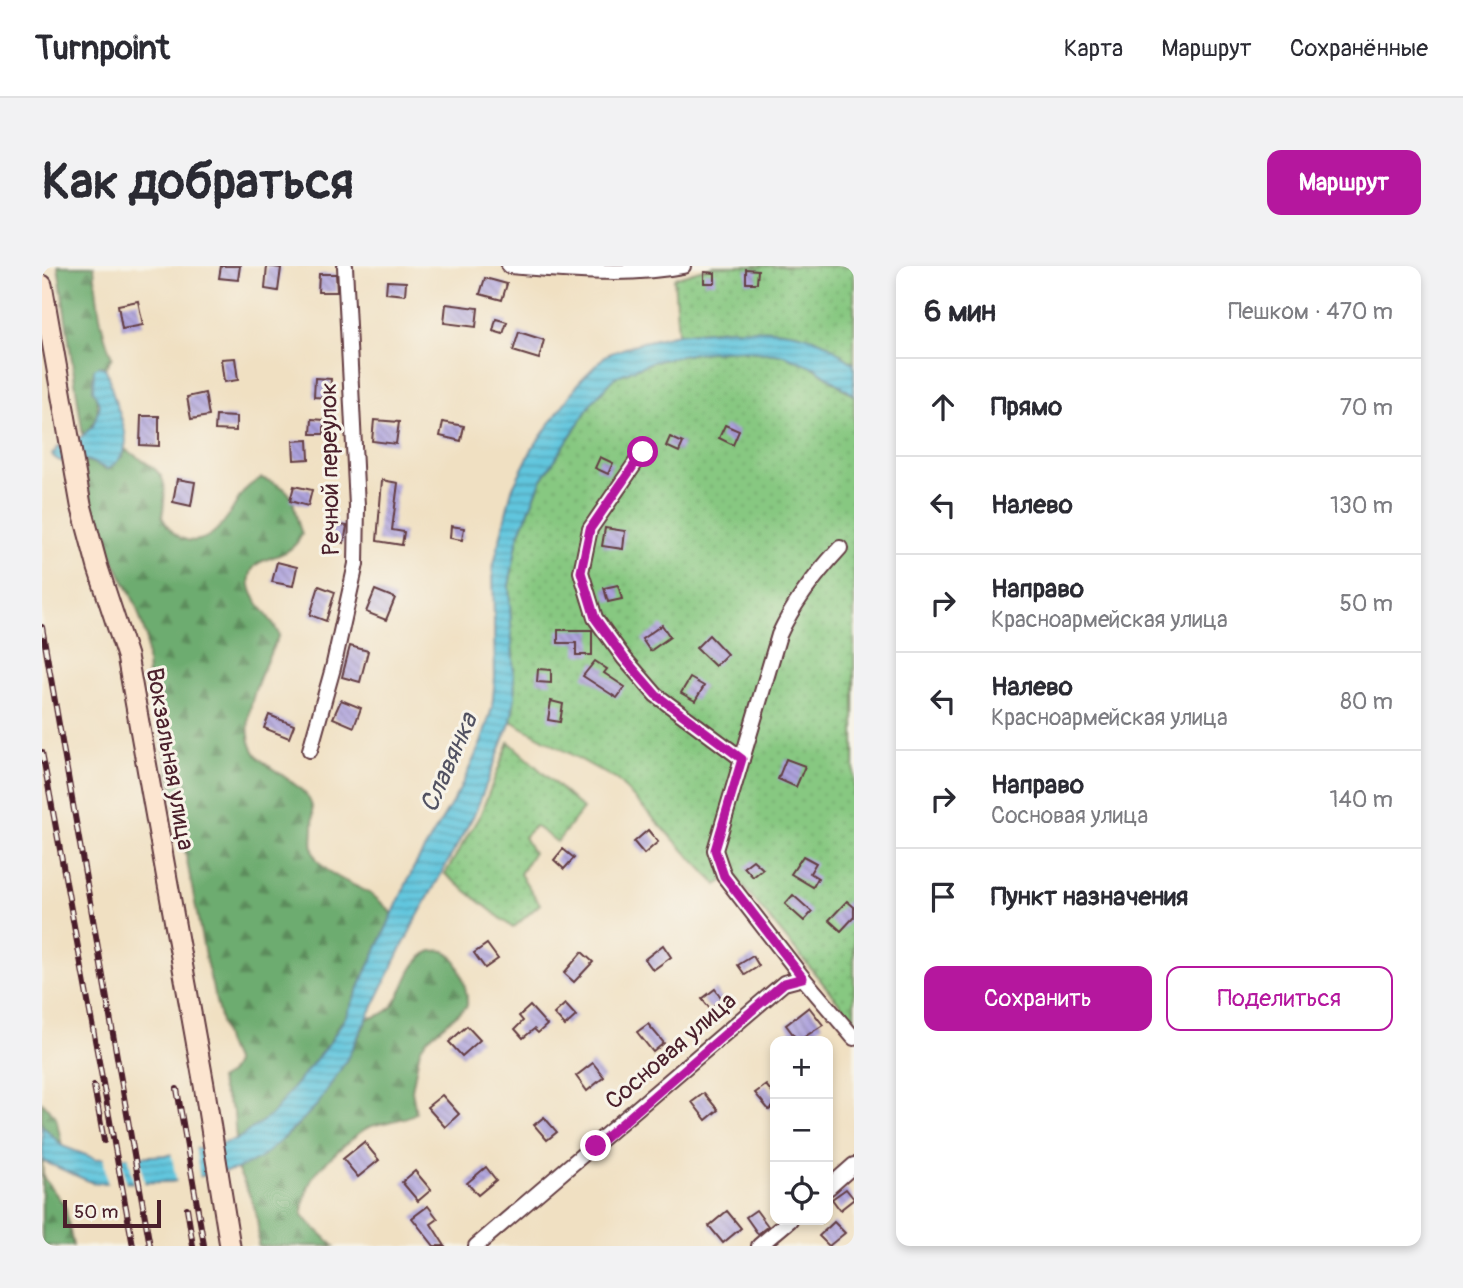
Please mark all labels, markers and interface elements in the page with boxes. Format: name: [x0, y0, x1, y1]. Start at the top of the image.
text: Turnpoint: [35, 28, 170, 69]
text: Карта: [1064, 34, 1123, 63]
text: Маршрут: [1161, 34, 1252, 63]
text: Сохранённые: [1290, 34, 1428, 63]
button: Маршрут: [1267, 150, 1421, 215]
text: Как добраться: [42, 152, 354, 213]
text: 6 мин: [924, 293, 996, 330]
text: Пешком · 470 m: [1228, 297, 1393, 326]
street label: Речной переулок: [314, 382, 346, 556]
icon: ahead: [924, 388, 962, 426]
text: Прямо: [991, 391, 1062, 423]
text: 70 m: [1340, 393, 1393, 422]
route start: [627, 436, 658, 467]
icon: left: [924, 486, 962, 524]
text: Налево: [991, 489, 1073, 521]
text: 130 m: [1330, 491, 1393, 520]
text: Направо: [991, 573, 1084, 605]
icon: right: [924, 584, 962, 622]
text: 50 m: [1339, 589, 1393, 618]
text: Красноармейская улица: [991, 605, 1228, 634]
street label: Вокзальная улица: [140, 666, 200, 852]
text: Налево: [991, 671, 1073, 703]
icon: left: [924, 682, 962, 720]
text: 80 m: [1340, 687, 1393, 716]
text: Красноармейская улица: [991, 703, 1228, 732]
water label: Славянка: [413, 707, 486, 818]
text: Направо: [991, 769, 1084, 801]
icon: right: [924, 780, 962, 818]
text: 140 m: [1330, 785, 1393, 814]
text: Сосновая улица: [991, 801, 1148, 830]
icon: arrive: [924, 878, 962, 916]
text: Пункт назначения: [991, 881, 1188, 913]
button: Сохранить: [924, 966, 1152, 1031]
button: Поделиться: [1166, 966, 1393, 1031]
street label: Сосновая улица: [600, 986, 742, 1116]
map controls: [770, 1036, 833, 1225]
button: +: [770, 1036, 833, 1099]
button: −: [770, 1099, 833, 1162]
route end: [580, 1130, 611, 1161]
button: locate: [770, 1162, 833, 1225]
scale bar: [63, 1197, 161, 1229]
text: 50 m: [74, 1200, 118, 1224]

